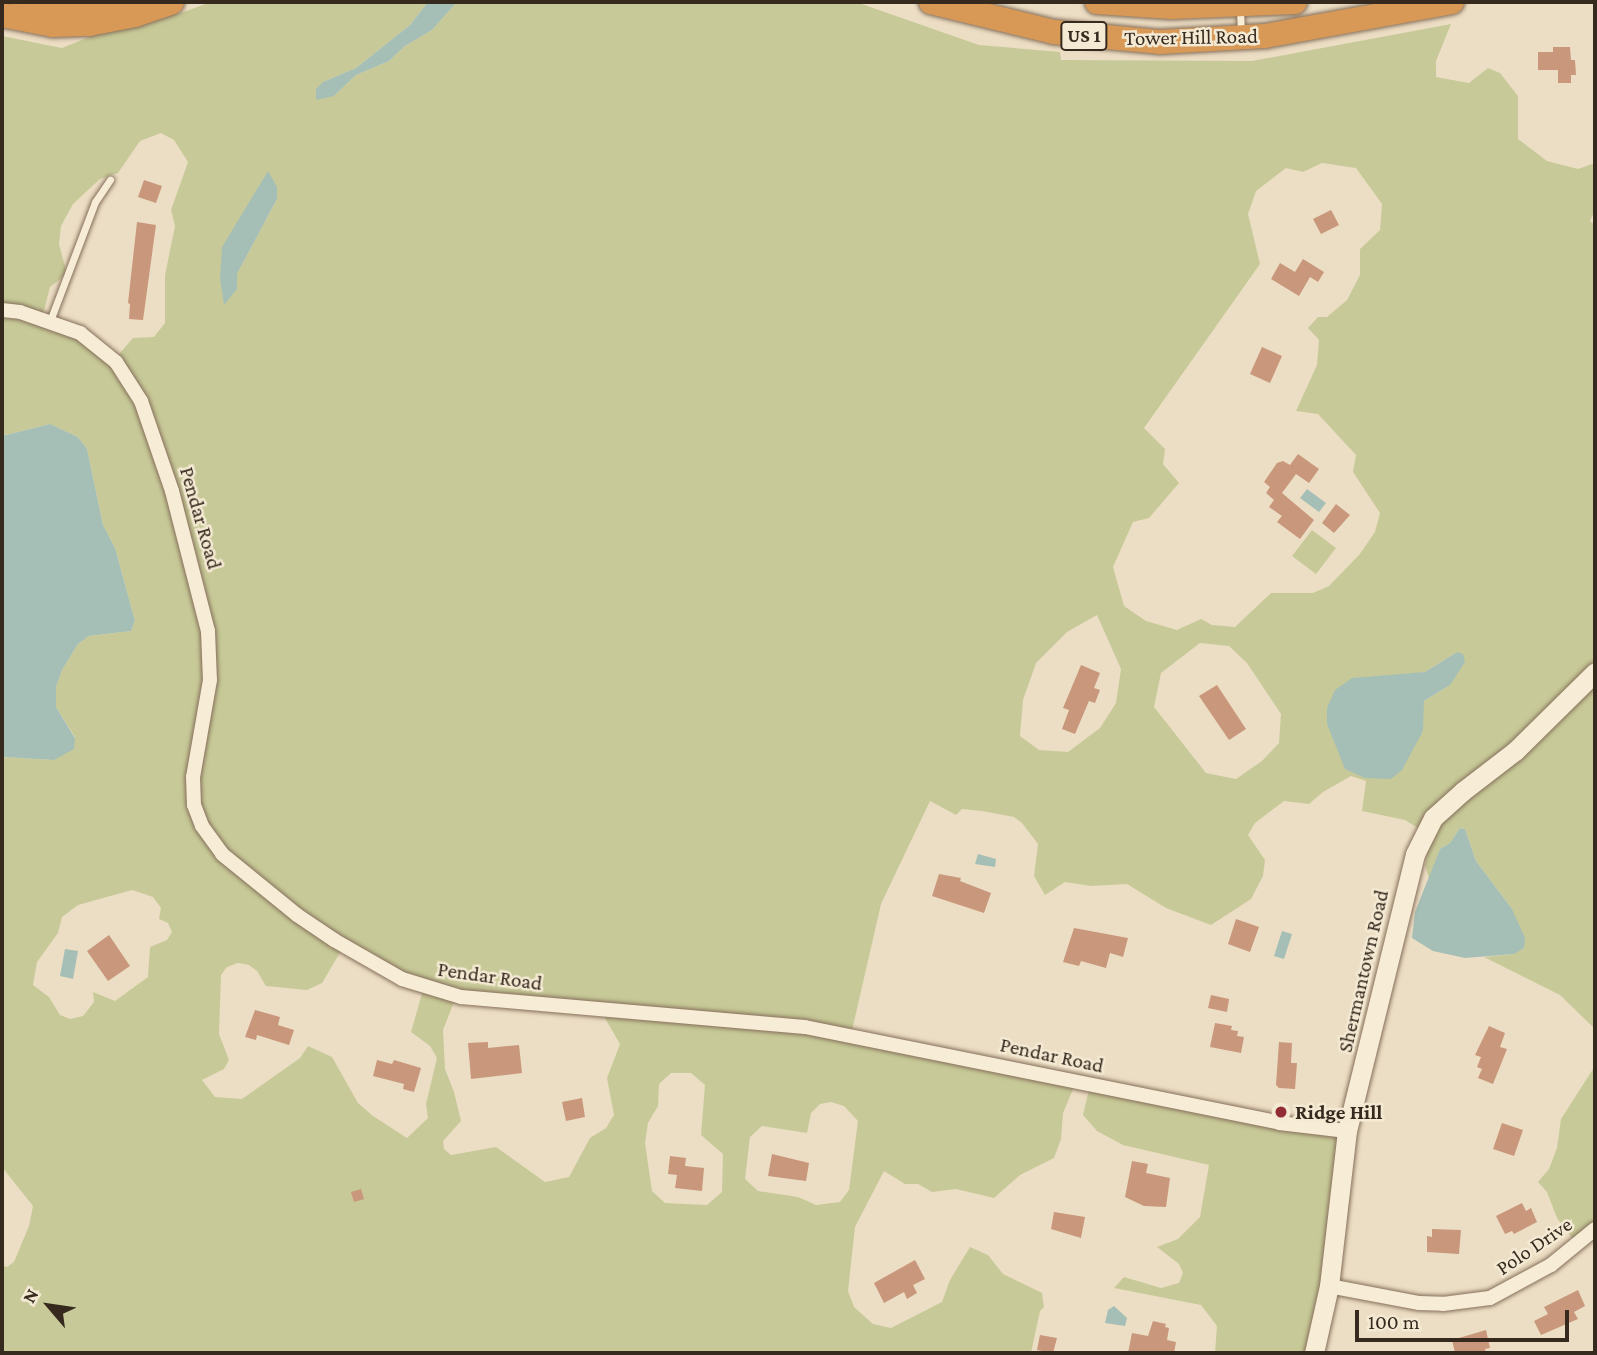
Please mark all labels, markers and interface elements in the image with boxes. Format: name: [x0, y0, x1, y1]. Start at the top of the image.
road number: US 1: [1060, 20, 1108, 52]
street label: Tower Hill Road: [1124, 23, 1258, 51]
street label: Pendar Road: [174, 464, 228, 572]
street label: Shermantown Road: [1332, 887, 1394, 1055]
street label: Pendar Road: [436, 956, 544, 996]
street label: Pendar Road: [998, 1032, 1106, 1078]
place label: Ridge Hill: [1295, 1099, 1382, 1125]
marker: Ridge Hill: [1273, 1104, 1289, 1120]
street label: Polo Drive: [1491, 1211, 1577, 1281]
north arrow: [14, 1271, 84, 1341]
text: N: [18, 1285, 43, 1306]
scale bar: [1359, 1296, 1572, 1340]
text: 100 m: [1368, 1310, 1420, 1334]

